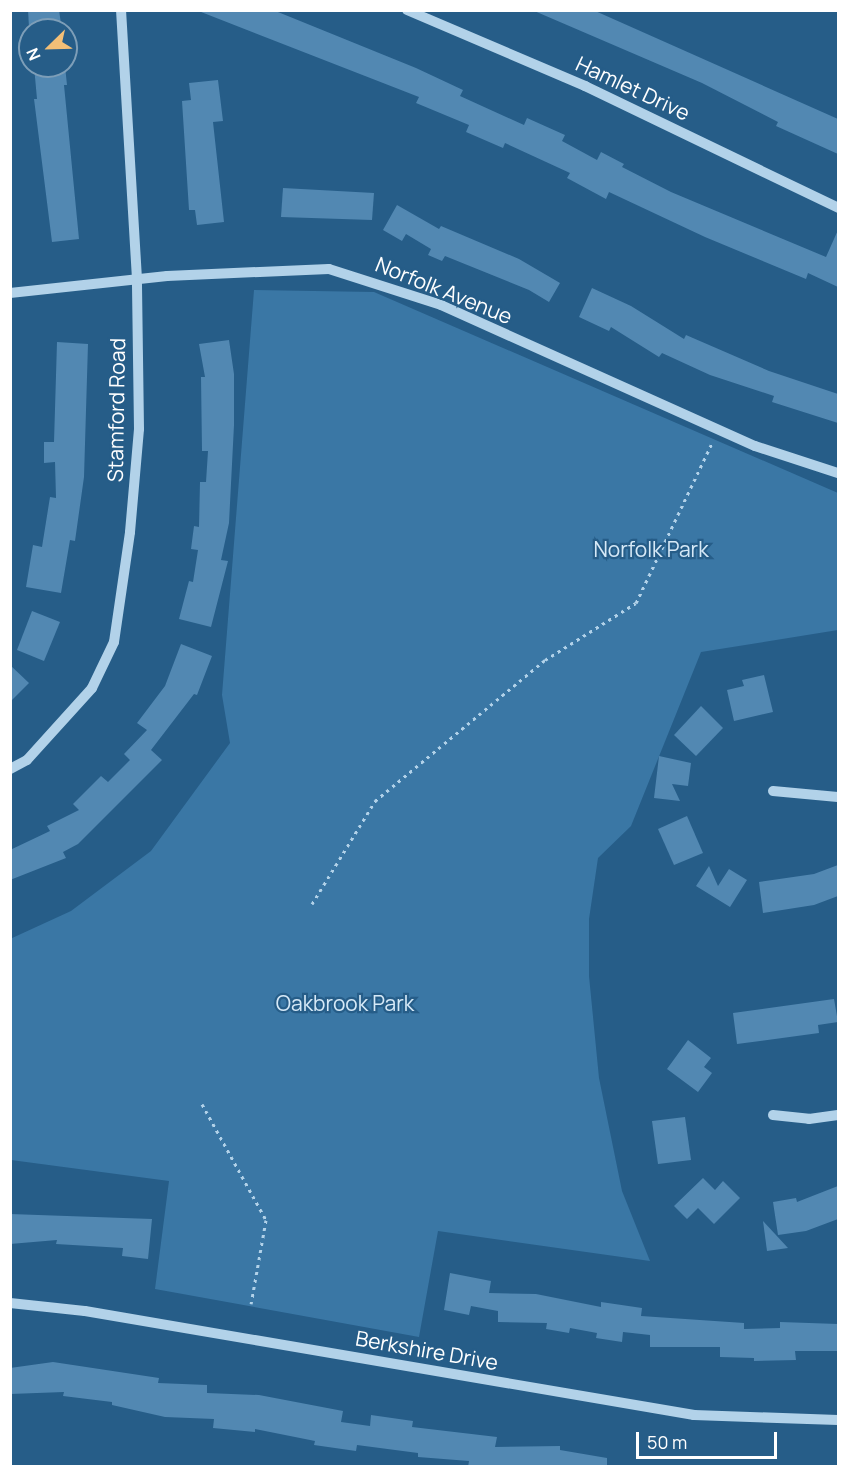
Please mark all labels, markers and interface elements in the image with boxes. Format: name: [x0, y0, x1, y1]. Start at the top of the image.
north arrow: [18, 18, 78, 78]
text: N: [21, 45, 46, 64]
street label: Hamlet Drive: [572, 51, 694, 125]
street label: Norfolk Avenue: [372, 251, 516, 329]
street label: Stamford Road: [102, 338, 130, 482]
park label: Norfolk Park: [593, 536, 709, 562]
park label: Oakbrook Park: [276, 990, 414, 1016]
street label: Berkshire Drive: [354, 1325, 500, 1375]
scale bar: [639, 1420, 780, 1458]
text: 50 m: [647, 1430, 687, 1454]

